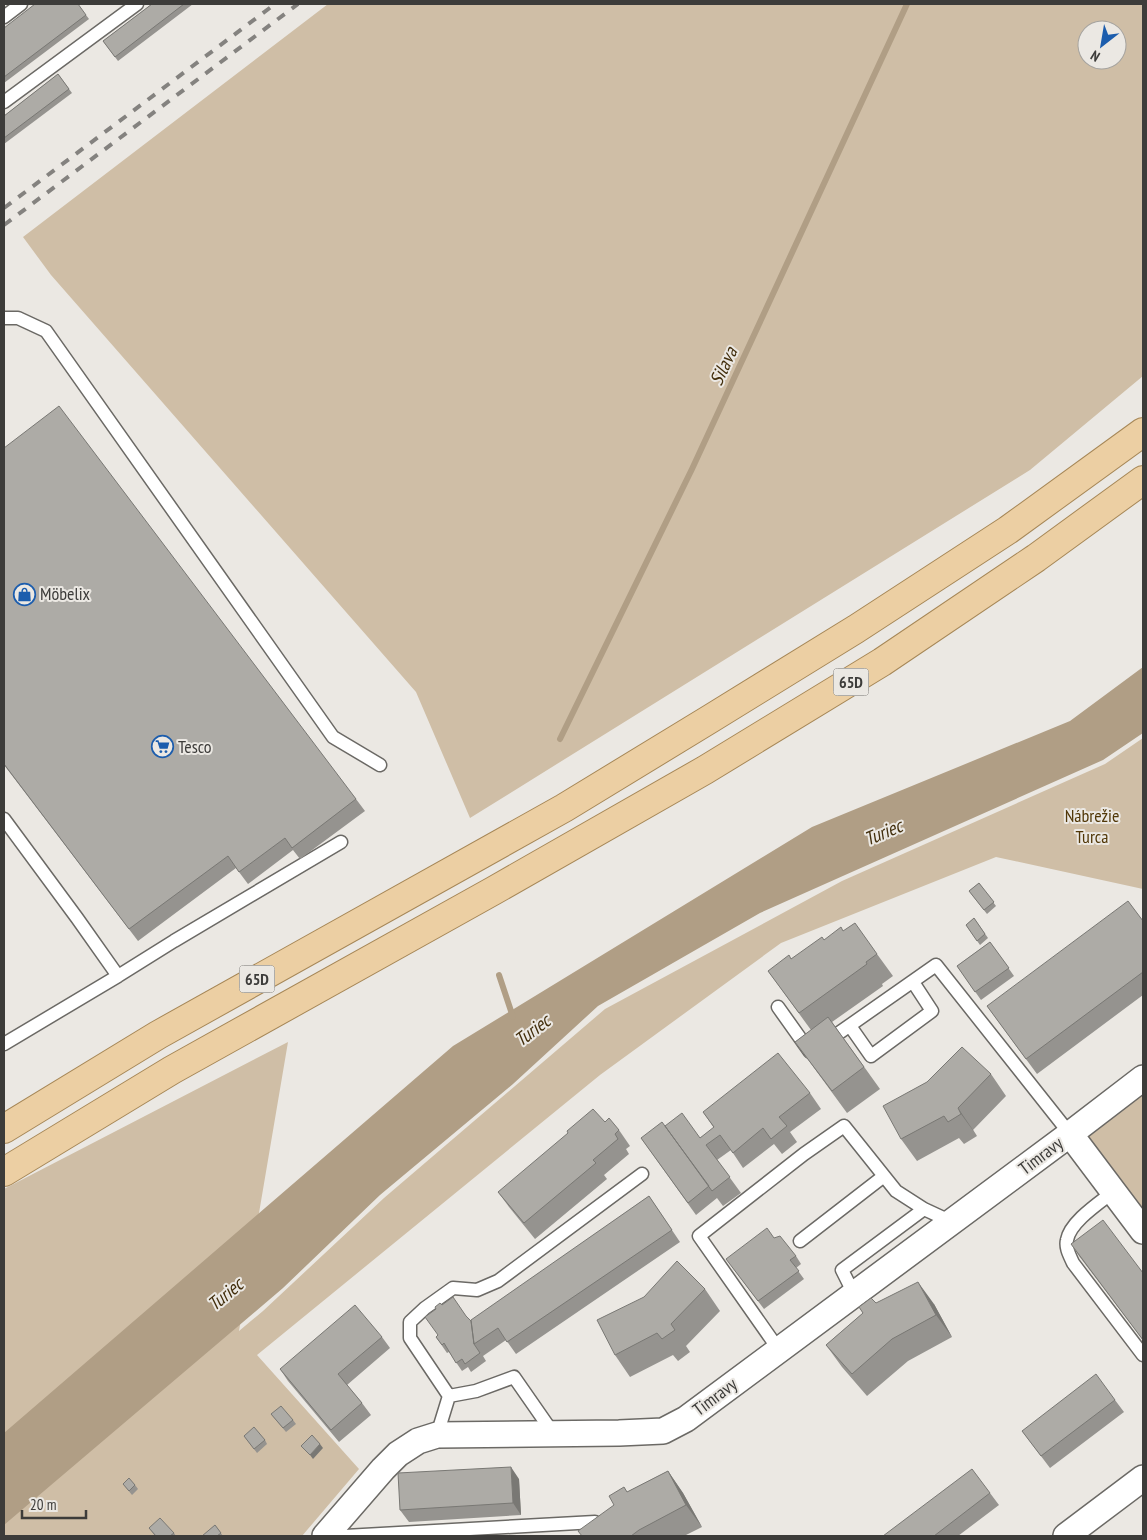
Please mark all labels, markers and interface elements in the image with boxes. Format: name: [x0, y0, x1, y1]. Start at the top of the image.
north arrow: [1077, 20, 1127, 70]
text: N: [1087, 46, 1103, 66]
water label: Silava: [704, 342, 743, 389]
shop icon: Möbelix: [12, 582, 36, 606]
place label: Möbelix: [40, 582, 91, 605]
road number: 65D: [834, 669, 868, 696]
supermarket icon: Tesco: [150, 735, 174, 759]
place label: Tesco: [178, 735, 212, 758]
park label: Nábrežie Turca: [1065, 804, 1119, 848]
water label: Turiec: [860, 812, 908, 851]
road number: 65D: [240, 966, 274, 992]
water label: Turiec: [509, 1007, 557, 1051]
street label: Timravy: [1014, 1131, 1068, 1180]
water label: Turiec: [202, 1271, 249, 1316]
street label: Timravy: [688, 1372, 742, 1421]
scale bar: [22, 1488, 86, 1520]
text: 20 m: [30, 1495, 56, 1514]

